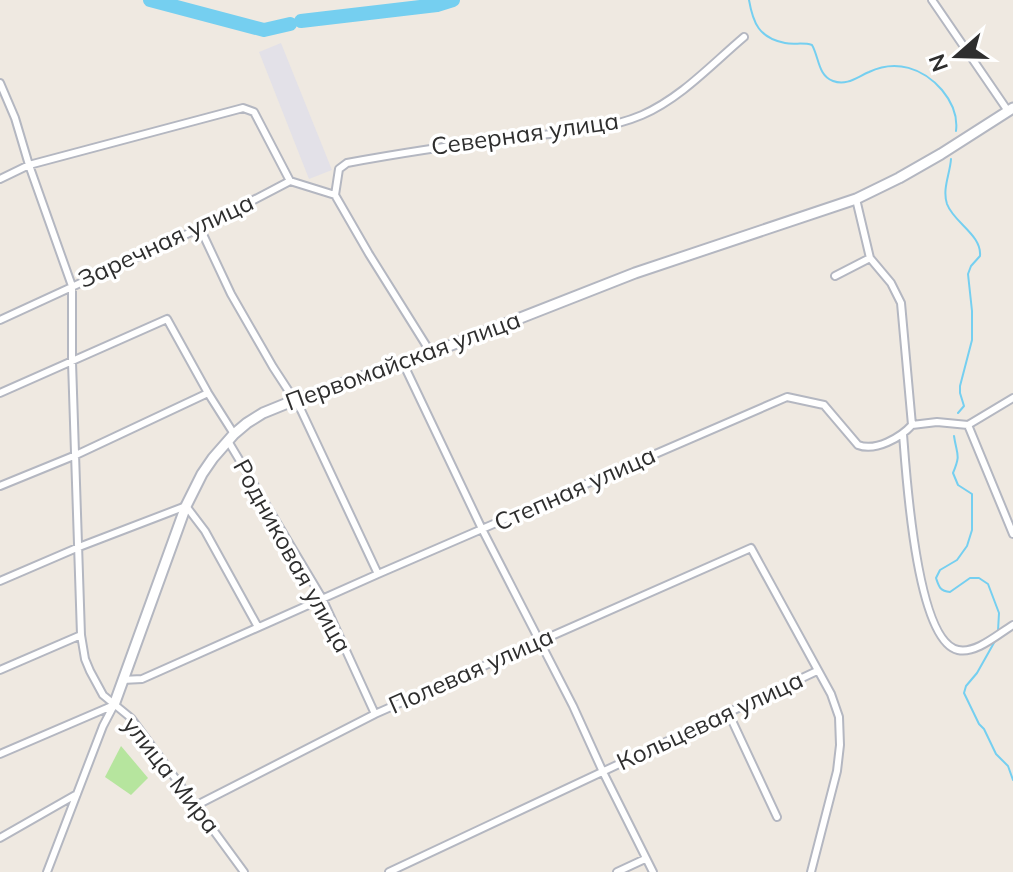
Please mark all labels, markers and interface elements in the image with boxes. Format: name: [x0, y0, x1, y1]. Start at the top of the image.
north arrow: [917, 16, 997, 96]
text: N: [922, 50, 954, 75]
street label: Северная улица: [429, 105, 621, 161]
street label: Заречная улица: [73, 186, 258, 294]
street label: Первомайская улица: [281, 304, 524, 417]
street label: Степная улица: [489, 439, 660, 537]
street label: Родниковая улица: [227, 453, 359, 658]
street label: Полевая улица: [384, 620, 557, 720]
street label: Кольцевая улица: [612, 664, 807, 776]
street label: улица Мира: [117, 710, 227, 839]

